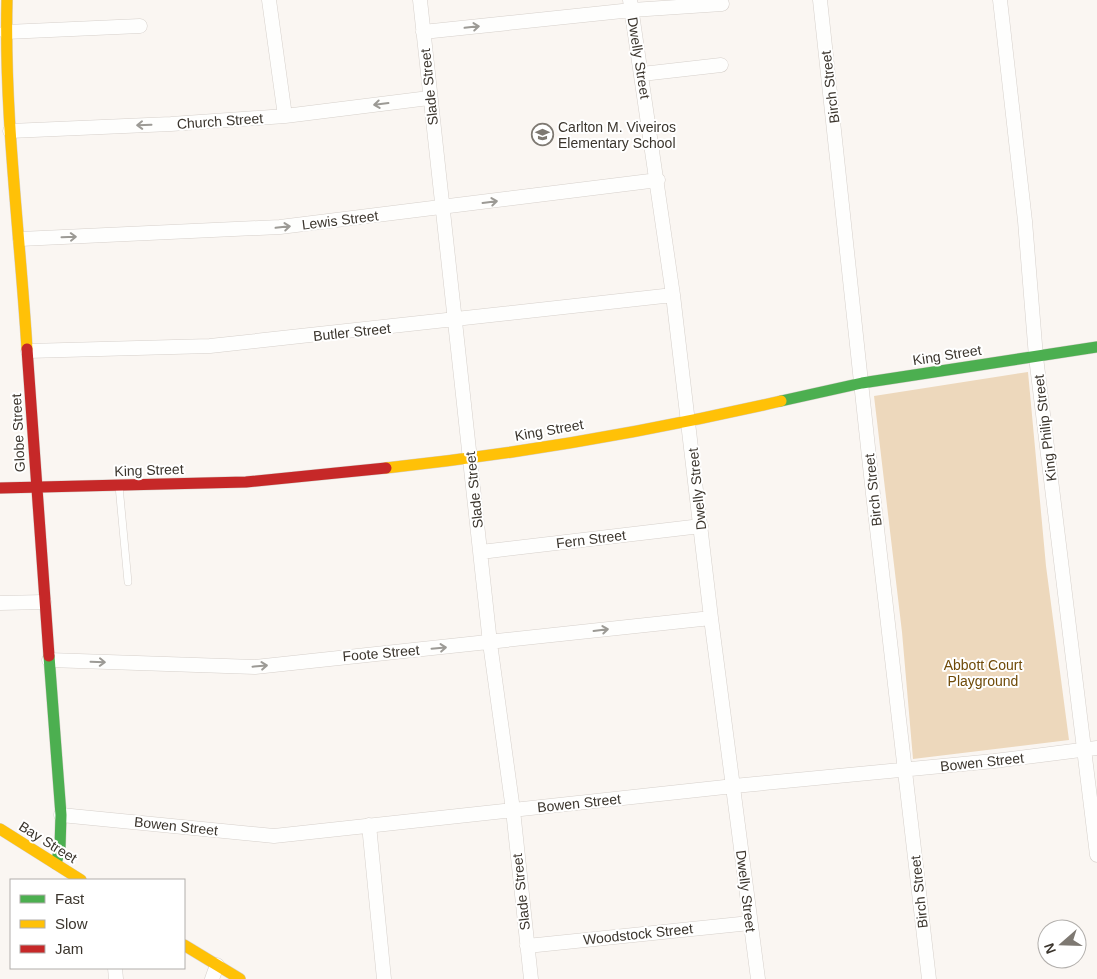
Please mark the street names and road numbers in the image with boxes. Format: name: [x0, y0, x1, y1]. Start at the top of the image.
street label: Dwelly Street: [625, 16, 653, 100]
street label: Slade Street: [417, 48, 441, 126]
street label: Birch Street: [818, 50, 842, 124]
street label: Church Street: [176, 110, 264, 132]
street label: Lewis Street: [301, 207, 379, 233]
street label: Butler Street: [312, 320, 392, 344]
street label: King Street: [912, 342, 983, 368]
street label: King Philip Street: [1031, 374, 1059, 482]
street label: Globe Street: [8, 393, 28, 473]
street label: King Street: [514, 416, 585, 444]
street label: Dwelly Street: [685, 447, 709, 531]
street label: Slade Street: [462, 451, 486, 529]
street label: Birch Street: [861, 453, 885, 527]
street label: King Street: [114, 461, 184, 479]
street label: Fern Street: [555, 527, 627, 551]
street label: Foote Street: [342, 642, 420, 664]
street label: Bowen Street: [939, 750, 1025, 774]
street label: Bowen Street: [536, 791, 622, 815]
street label: Bowen Street: [133, 814, 219, 838]
street label: Bay Street: [16, 818, 80, 866]
street label: Dwelly Street: [733, 849, 759, 933]
street label: Slade Street: [509, 853, 533, 931]
street label: Birch Street: [907, 855, 931, 929]
street label: Woodstock Street: [582, 920, 694, 948]

